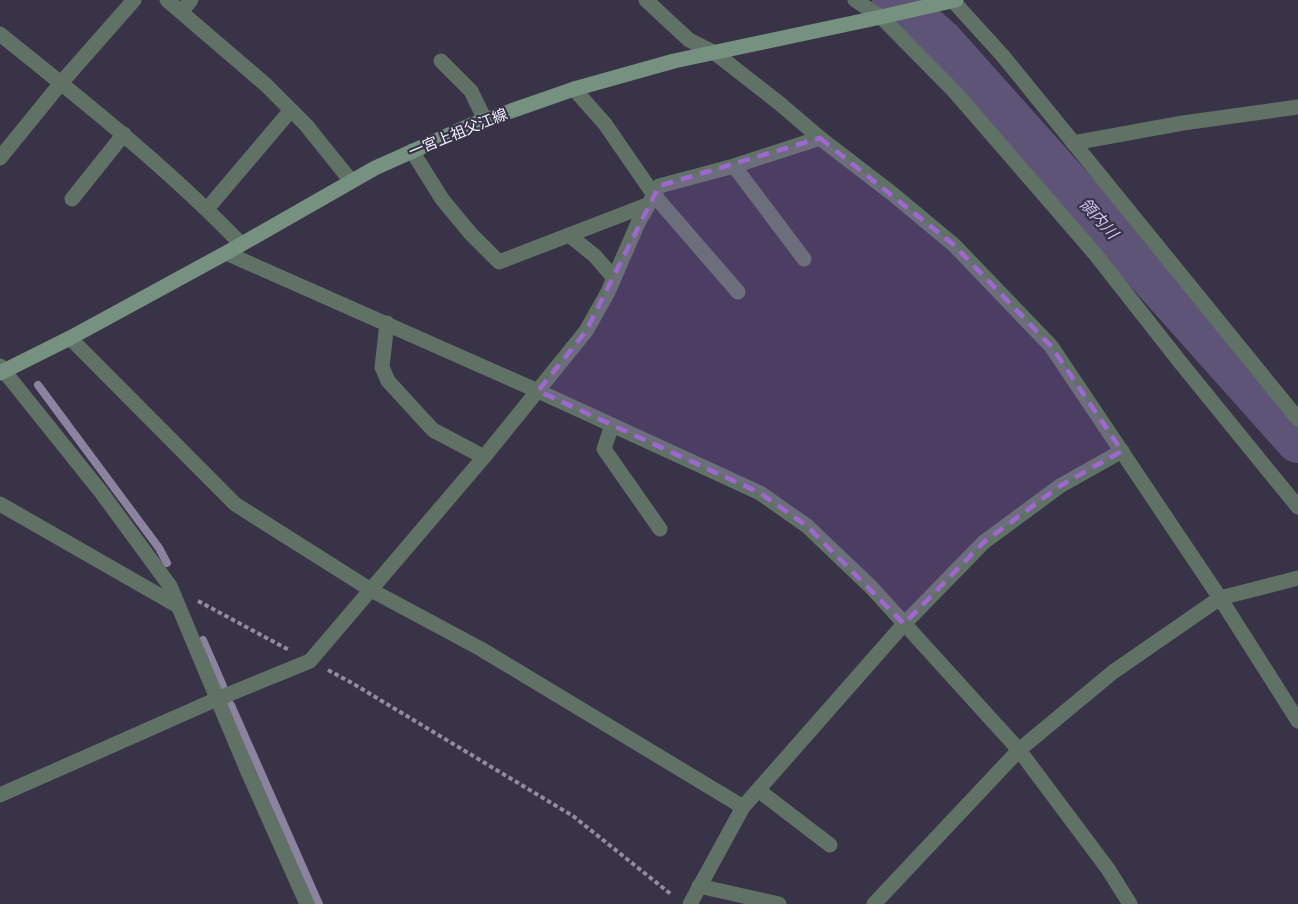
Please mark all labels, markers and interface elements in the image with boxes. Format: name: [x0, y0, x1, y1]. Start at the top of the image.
street label: 一宮上祖父江線: [406, 105, 510, 161]
water label: 領内川: [1076, 194, 1123, 244]

